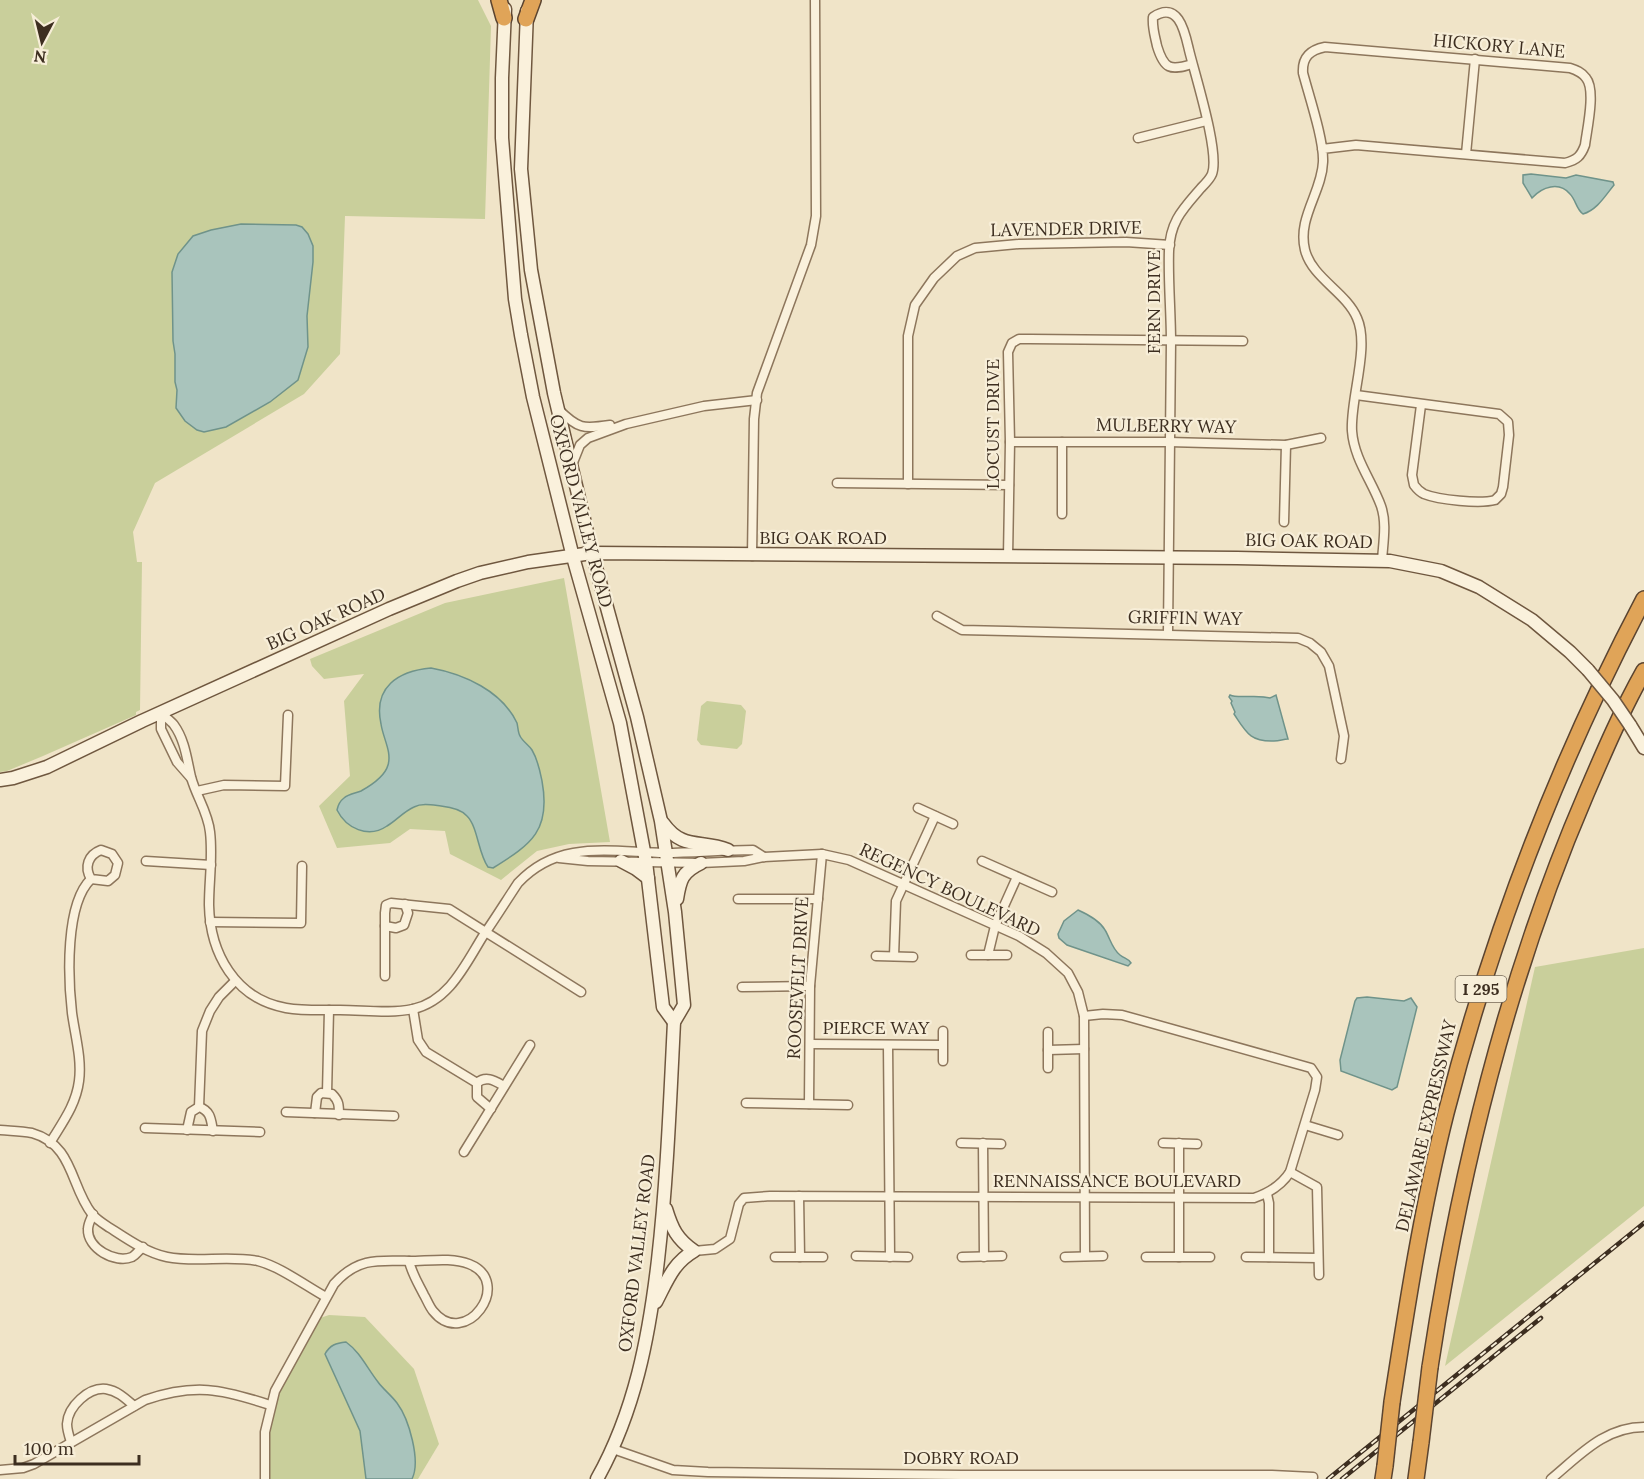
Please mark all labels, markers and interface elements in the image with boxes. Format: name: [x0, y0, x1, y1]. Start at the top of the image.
north arrow: [12, 12, 72, 72]
street label: HICKORY LANE: [1432, 28, 1566, 63]
text: N: [33, 46, 48, 68]
street label: LAVENDER DRIVE: [990, 216, 1142, 241]
street label: FERN DRIVE: [1142, 250, 1165, 354]
street label: LOCUST DRIVE: [981, 359, 1004, 489]
street label: OXFORD VALLEY ROAD: [545, 412, 618, 610]
street label: MULBERRY WAY: [1096, 413, 1237, 438]
street label: BIG OAK ROAD: [759, 526, 887, 549]
street label: BIG OAK ROAD: [1245, 528, 1373, 553]
street label: BIG OAK ROAD: [263, 582, 389, 655]
street label: GRIFFIN WAY: [1128, 605, 1243, 630]
street label: REGENCY BOULEVARD: [856, 837, 1044, 942]
street label: ROOSEVELT DRIVE: [782, 896, 813, 1060]
road number: I 295: [1456, 976, 1506, 1002]
street label: PIERCE WAY: [822, 1016, 930, 1039]
street label: DELAWARE EXPRESSWAY: [1390, 1017, 1461, 1234]
street label: OXFORD VALLEY ROAD: [613, 1153, 660, 1353]
street label: RENNAISSANCE BOULEVARD: [993, 1169, 1241, 1192]
scale bar: [15, 1428, 140, 1466]
text: 100 m: [24, 1437, 74, 1460]
street label: DOBRY ROAD: [903, 1446, 1019, 1469]

